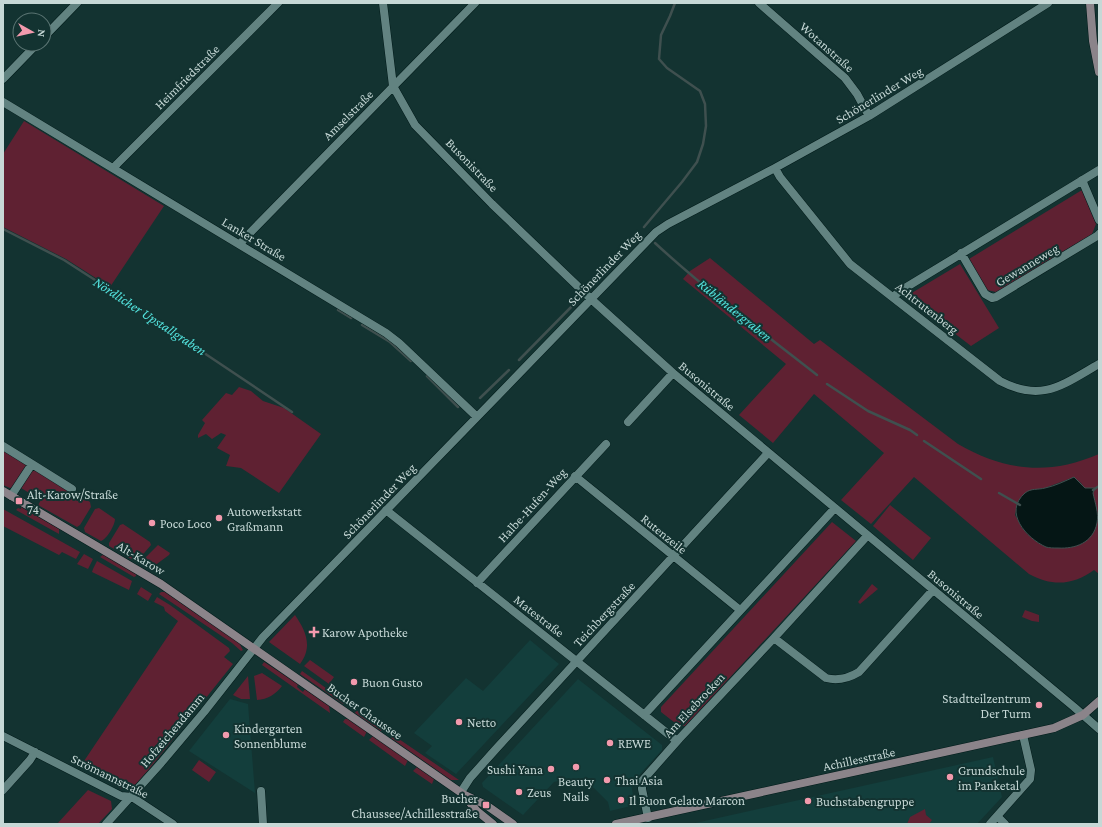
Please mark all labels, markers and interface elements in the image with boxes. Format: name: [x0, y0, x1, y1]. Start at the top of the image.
north arrow: [12, 12, 52, 52]
street label: Wotanstraße: [797, 19, 857, 75]
text: N: [35, 29, 48, 38]
street label: Heimfriedstraße: [152, 41, 223, 112]
street label: Schönerlinder Weg: [833, 63, 926, 127]
street label: Amselstraße: [320, 87, 376, 143]
street label: Busonistraße: [443, 135, 501, 195]
street label: Lanker Straße: [219, 214, 289, 264]
street label: Schönerlinder Weg: [564, 227, 644, 309]
street label: Gewanneweg: [993, 240, 1062, 290]
water label: Nördlicher Upstallgraben: [90, 273, 210, 359]
water label: Rübländergraben: [695, 275, 775, 345]
street label: Achtrutenberg: [893, 279, 962, 338]
street label: Busonistraße: [676, 358, 738, 414]
street label: Schönerlinder Weg: [339, 460, 419, 542]
street label: Halbe-Hufen-Weg: [495, 464, 570, 545]
place label: Alt-Karow/Straße 74: [27, 487, 118, 517]
marker: Alt-Karow/Straße 74: [14, 496, 24, 506]
place label: Autowerkstatt Graßmann: [227, 504, 302, 534]
street label: Rutenzeile: [638, 511, 690, 557]
marker: Autowerkstatt Graßmann: [214, 513, 224, 523]
place label: Poco Loco: [160, 516, 212, 531]
marker: Poco Loco: [147, 518, 157, 528]
street label: Alt-Karow: [114, 538, 168, 578]
street label: Busonistraße: [925, 566, 987, 622]
street label: Teichbergstraße: [570, 578, 638, 650]
street label: Matestraße: [511, 592, 567, 640]
place label: Karow Apotheke: [322, 625, 408, 640]
marker: Karow Apotheke: [309, 627, 319, 637]
street label: Am Elsebrocken: [660, 669, 728, 741]
place label: Buon Gusto: [362, 675, 423, 690]
marker: Buon Gusto: [349, 677, 359, 687]
street label: Bucher Chaussee: [325, 680, 406, 743]
street label: Hofzeichendamm: [137, 689, 208, 770]
place label: Stadtteilzentrum Der Turm: [942, 691, 1032, 721]
marker: Stadtteilzentrum Der Turm: [1034, 700, 1044, 710]
place label: Netto: [467, 715, 496, 730]
marker: Netto: [454, 717, 464, 727]
place label: Kindergarten Sonnenblume: [234, 721, 307, 751]
marker: Kindergarten Sonnenblume: [221, 730, 231, 740]
place label: REWE: [618, 736, 651, 751]
marker: REWE: [605, 738, 615, 748]
street label: Achillesstraße: [821, 744, 897, 774]
street label: Strömannstraße: [69, 751, 151, 801]
place label: Sushi Yana: [487, 762, 543, 777]
marker: Beauty Nails: [571, 762, 581, 772]
place label: Grundschule im Panketal: [958, 763, 1025, 793]
marker: Sushi Yana: [546, 764, 556, 774]
marker: Grundschule im Panketal: [945, 772, 955, 782]
place label: Thai Asia: [615, 773, 663, 788]
place label: Beauty Nails: [558, 774, 595, 804]
marker: Thai Asia: [602, 775, 612, 785]
place label: Zeus: [527, 785, 551, 800]
marker: Zeus: [514, 787, 524, 797]
place label: Bucher Chaussee/Achillesstraße: [351, 791, 478, 821]
place label: Il Buon Gelato Marcon: [629, 793, 745, 808]
place label: Buchstabengruppe: [816, 794, 914, 809]
marker: Il Buon Gelato Marcon: [616, 795, 626, 805]
marker: Buchstabengruppe: [803, 796, 813, 806]
marker: Bucher Chaussee/Achillesstraße: [481, 800, 491, 810]

